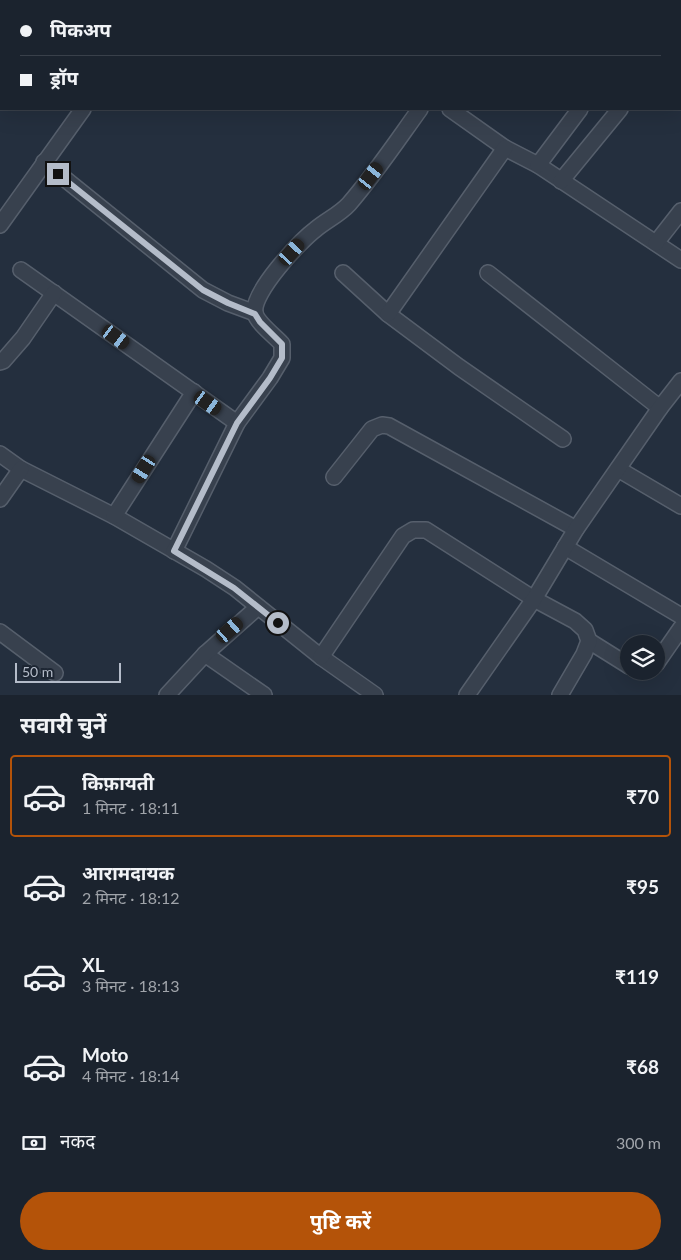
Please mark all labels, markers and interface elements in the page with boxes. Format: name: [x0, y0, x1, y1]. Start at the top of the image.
text: पिकअप: [50, 18, 111, 41]
text: ड्रॉप: [50, 66, 78, 89]
car: [355, 160, 386, 192]
route end: [47, 163, 69, 185]
car: [276, 236, 307, 268]
car: [99, 322, 132, 352]
car: [191, 388, 224, 418]
car: [129, 452, 158, 486]
route start: [267, 612, 289, 634]
car: [213, 614, 246, 646]
map controls: [620, 635, 665, 680]
button: layers: [620, 635, 665, 680]
scale bar: [15, 660, 121, 683]
text: 50 m: [22, 663, 53, 680]
text: सवारी चुनें: [20, 711, 106, 738]
text: किफ़ायती: [82, 771, 154, 794]
icon: car: [22, 774, 67, 819]
text: ₹70: [626, 785, 659, 808]
text: 1 मिनट · 18:11: [82, 798, 180, 817]
text: आरामदायक: [82, 861, 174, 884]
icon: car: [22, 864, 67, 909]
text: ₹95: [626, 875, 659, 898]
text: 2 मिनट · 18:12: [82, 888, 180, 907]
text: XL: [82, 953, 105, 976]
icon: car: [22, 954, 67, 999]
text: ₹119: [615, 965, 659, 988]
text: 3 मिनट · 18:13: [82, 976, 180, 995]
text: Moto: [82, 1043, 128, 1066]
icon: car: [22, 1044, 67, 1089]
text: ₹68: [626, 1055, 659, 1078]
text: 4 मिनट · 18:14: [82, 1066, 180, 1085]
icon: cash: [20, 1129, 48, 1157]
text: नकद: [60, 1129, 95, 1152]
text: 300 m: [616, 1133, 661, 1152]
button: पुष्टि करें: [20, 1192, 661, 1250]

